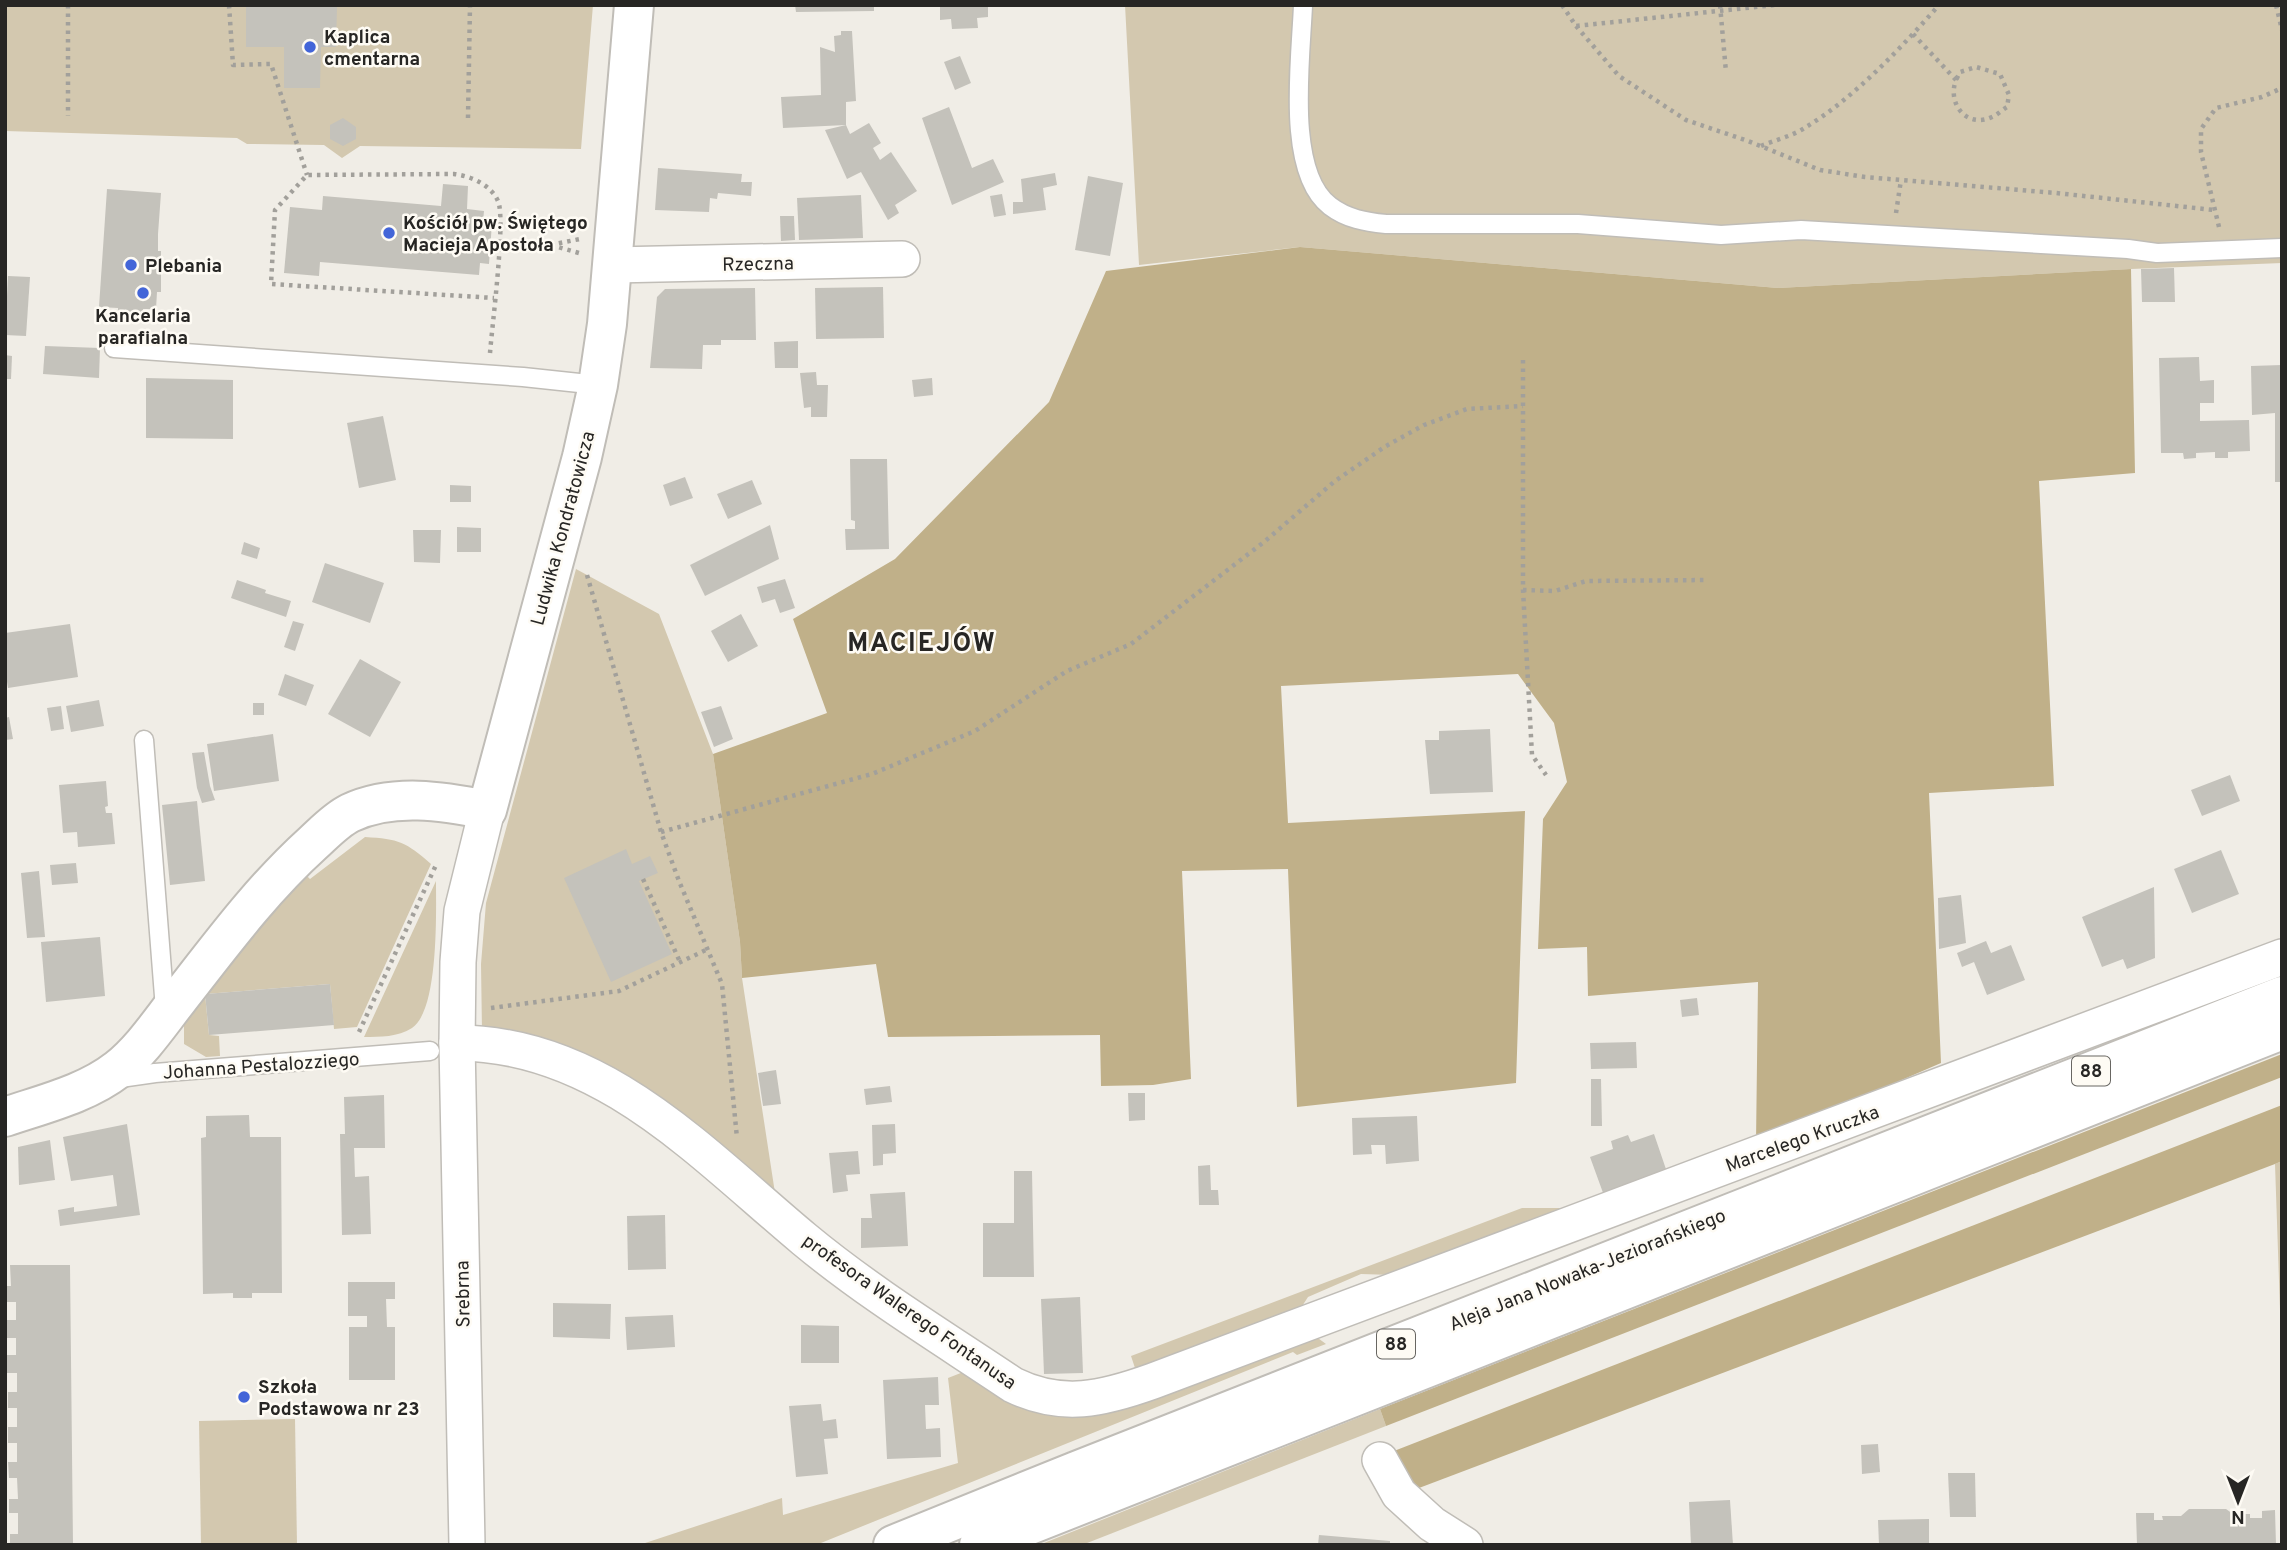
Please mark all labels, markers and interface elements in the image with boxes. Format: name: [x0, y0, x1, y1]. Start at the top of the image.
place label: Kaplica cmentarna: [324, 26, 420, 72]
marker: Kaplica cmentarna: [302, 39, 318, 55]
place label: Kościół pw. Świętego Macieja Apostoła: [403, 211, 588, 258]
marker: Kościół pw. Świętego Macieja Apostoła: [381, 225, 397, 241]
street label: Rzeczna: [722, 252, 794, 278]
place label: Plebania: [145, 255, 222, 279]
marker: Plebania: [123, 257, 139, 273]
marker: Kancelaria parafialna: [135, 285, 151, 301]
place label: Kancelaria parafialna: [95, 305, 191, 351]
street label: Ludwika Kondratowicza: [526, 429, 601, 628]
district label: MACIEJÓW: [847, 626, 997, 661]
street label: Johanna Pestalozziego: [162, 1048, 360, 1086]
road number: 88: [2072, 1056, 2110, 1086]
street label: Marcelego Kruczka: [1723, 1101, 1883, 1179]
street label: Aleja Jana Nowaka-Jeziorańskiego: [1446, 1204, 1730, 1337]
street label: profesora Walerego Fontanusa: [797, 1229, 1020, 1396]
street label: Srebrna: [451, 1260, 477, 1328]
road number: 88: [1377, 1330, 1415, 1358]
place label: Szkoła Podstawowa nr 23: [258, 1376, 420, 1422]
marker: Szkoła Podstawowa nr 23: [236, 1389, 252, 1405]
north arrow: [2203, 1466, 2273, 1536]
text: N: [2231, 1504, 2245, 1528]

